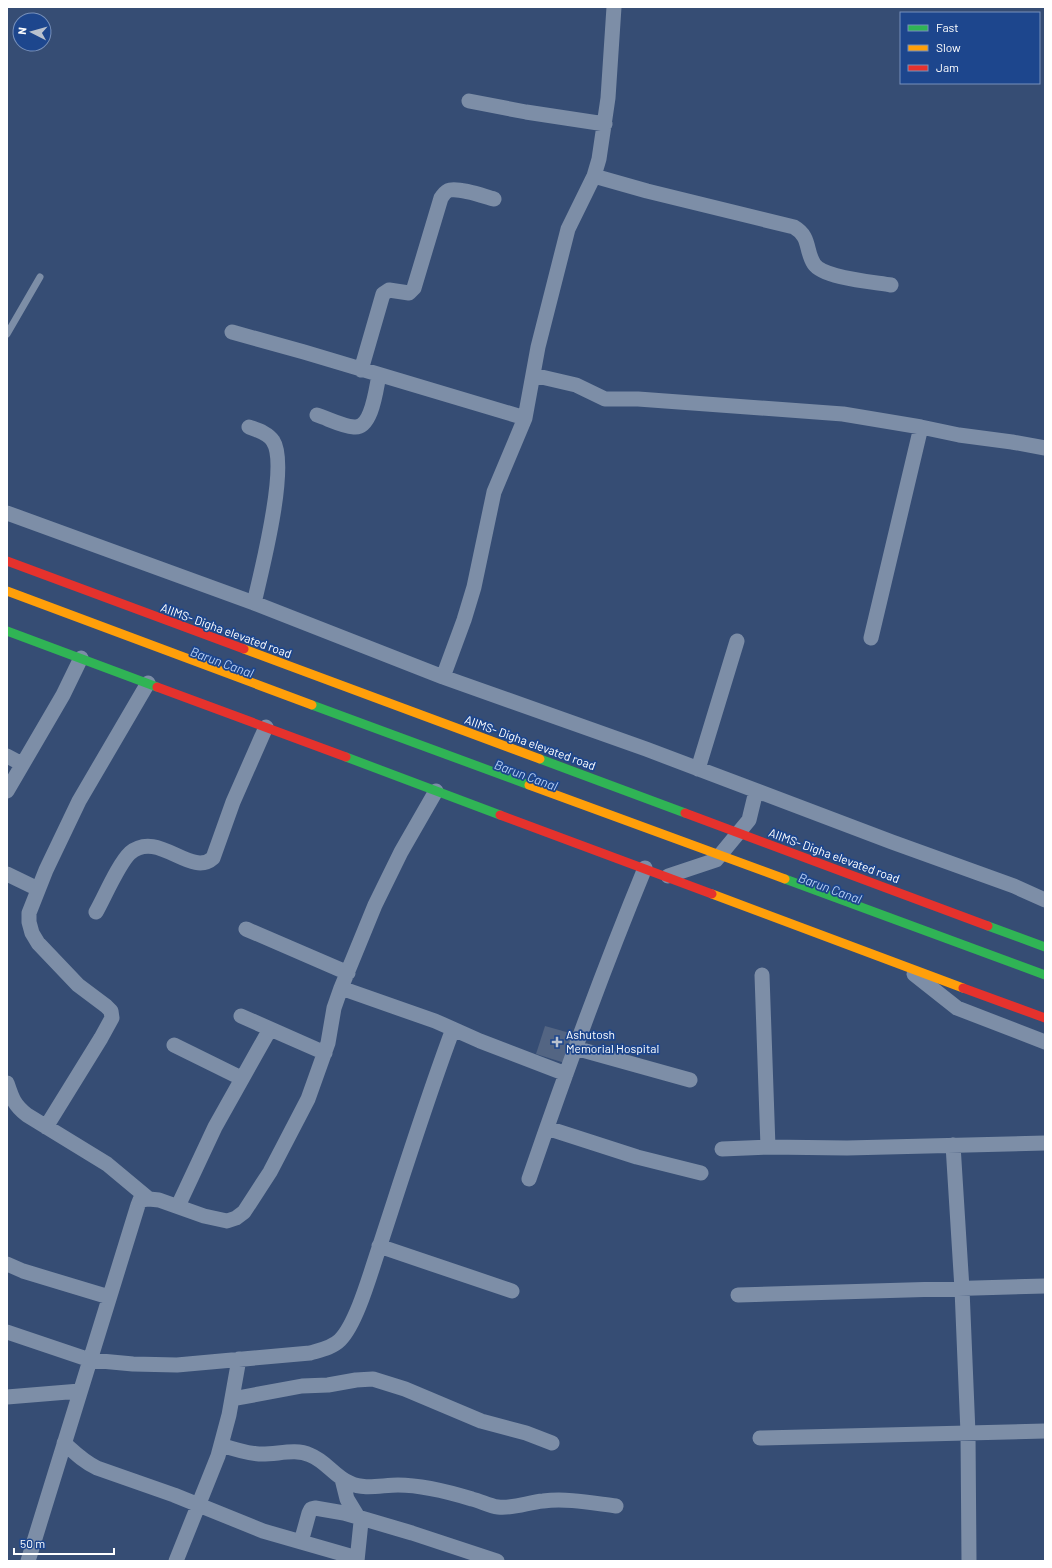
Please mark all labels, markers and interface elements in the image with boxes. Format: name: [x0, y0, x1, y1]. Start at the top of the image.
north arrow: [12, 12, 52, 52]
legend: [900, 12, 1040, 84]
text: Fast: [936, 20, 959, 34]
text: N: [15, 27, 28, 35]
text: Slow: [936, 40, 961, 54]
text: Jam: [936, 60, 959, 74]
street label: AIIMS- Digha elevated road: [159, 600, 294, 660]
water label: Barun Canal: [188, 643, 256, 681]
street label: AIIMS- Digha elevated road: [463, 712, 598, 772]
water label: Barun Canal: [492, 756, 560, 794]
street label: AIIMS- Digha elevated road: [767, 825, 902, 885]
water label: Barun Canal: [796, 869, 864, 907]
place label: Ashutosh Memorial Hospital: [566, 1027, 659, 1055]
marker: Ashutosh Memorial Hospital: [551, 1036, 563, 1048]
scale bar: [14, 1530, 114, 1556]
text: 50 m: [20, 1536, 45, 1550]

